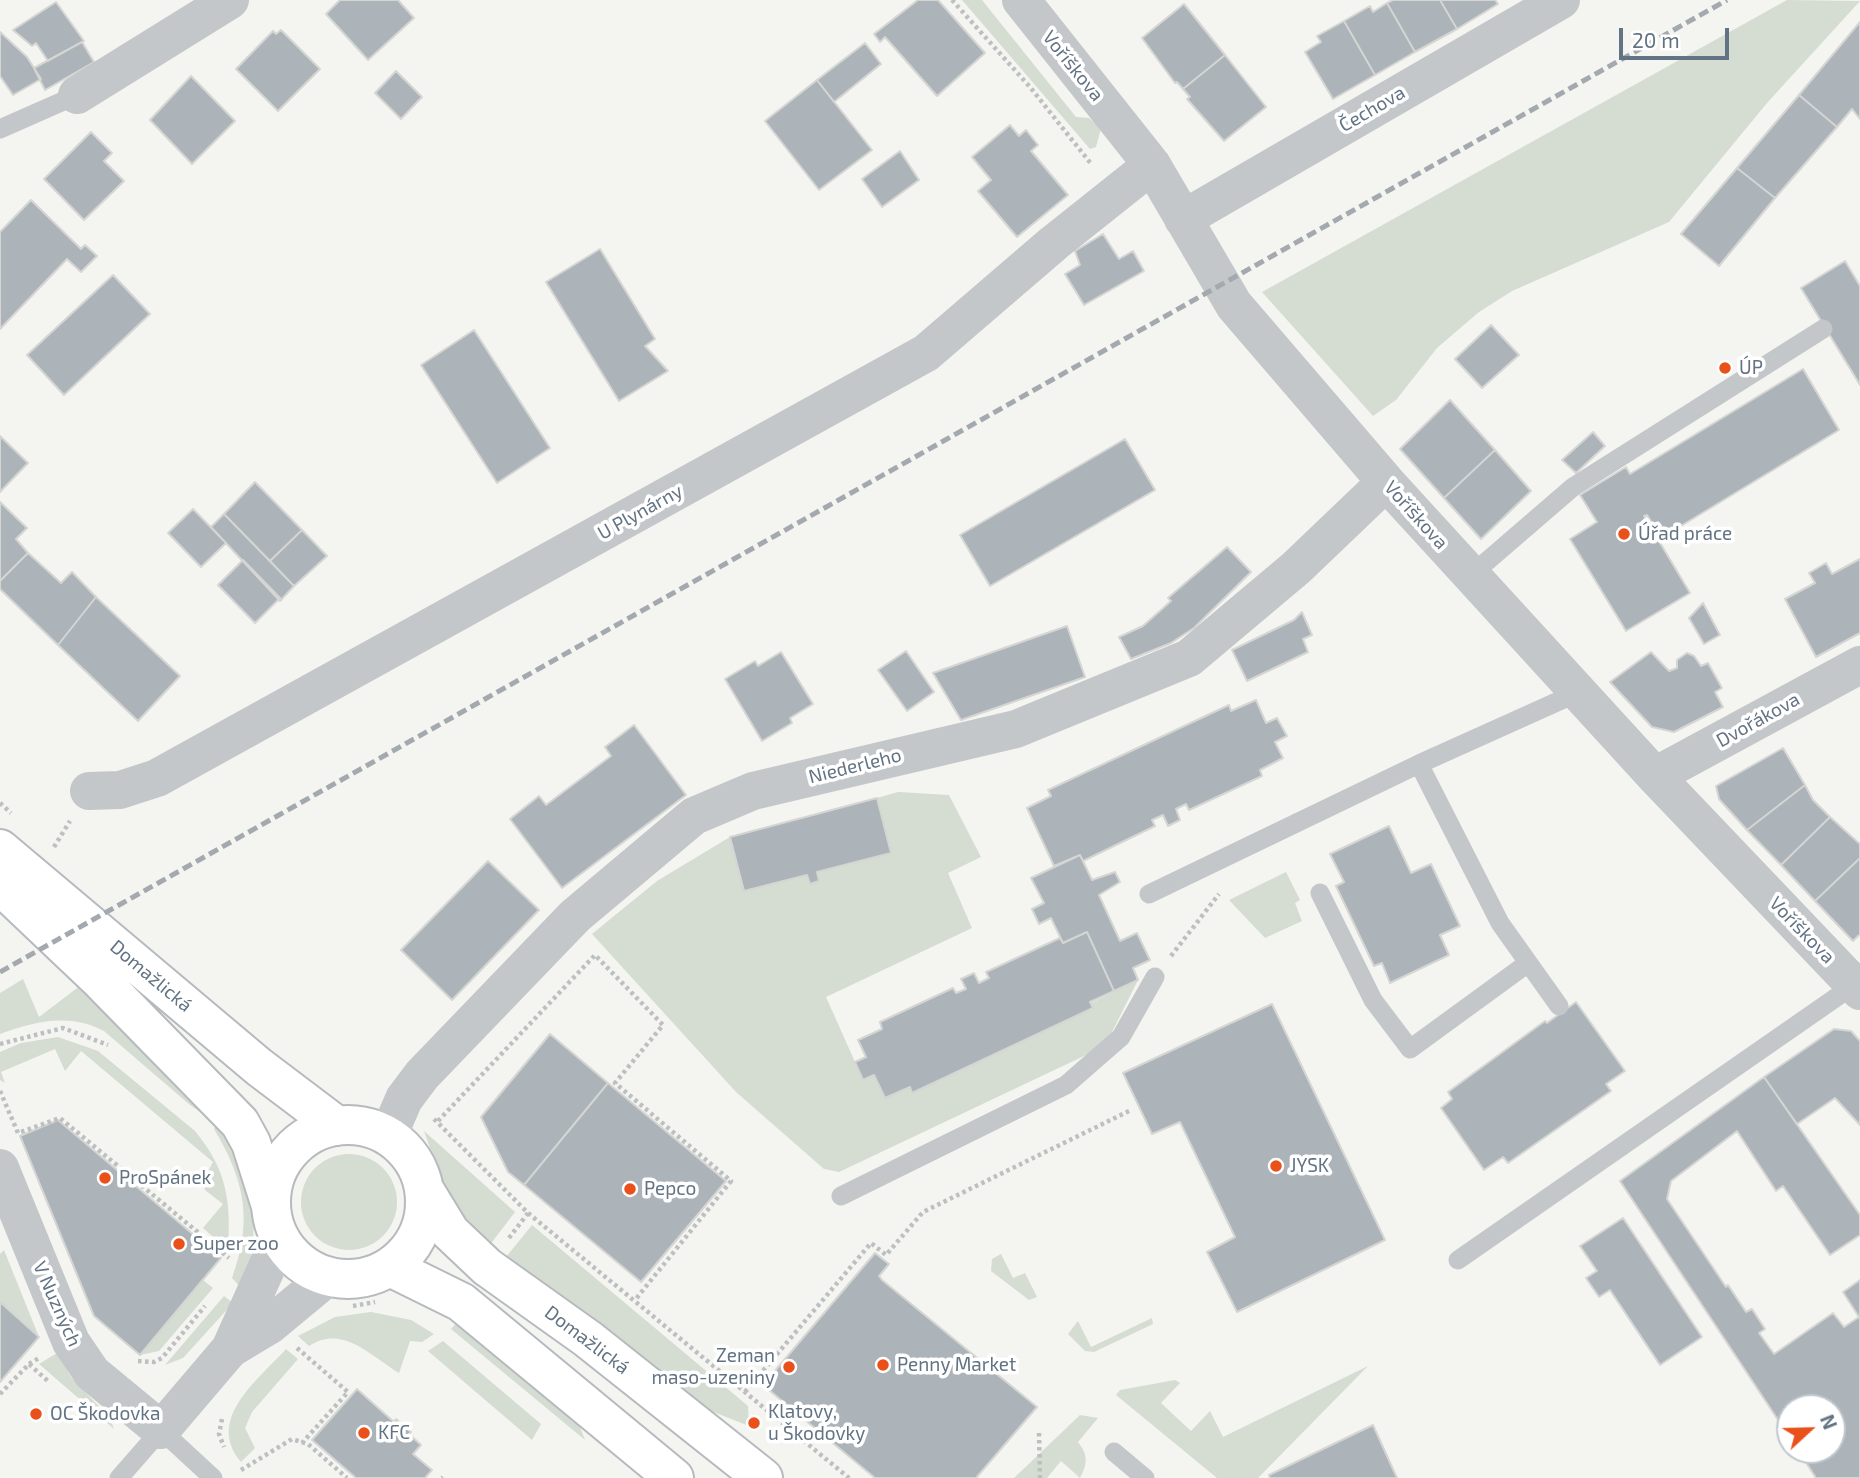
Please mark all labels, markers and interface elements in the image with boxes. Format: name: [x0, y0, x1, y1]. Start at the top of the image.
scale bar: [1622, 14, 1732, 58]
street label: Voříškova: [1038, 26, 1108, 106]
text: 20 m: [1632, 27, 1680, 52]
street label: Čechova: [1335, 81, 1409, 137]
place label: ÚP: [1739, 357, 1763, 379]
marker: ÚP: [1717, 360, 1733, 376]
street label: Voříškova: [1379, 476, 1453, 554]
street label: U Plynárny: [594, 479, 686, 545]
place label: Úřad práce: [1638, 523, 1732, 545]
marker: Úřad práce: [1616, 526, 1632, 542]
street label: Dvořákova: [1712, 688, 1804, 752]
street label: Niederleho: [806, 743, 904, 789]
street label: Voříškova: [1765, 892, 1839, 968]
street label: Domažlická: [105, 935, 197, 1017]
place label: JYSK: [1290, 1155, 1329, 1177]
marker: JYSK: [1268, 1158, 1284, 1174]
place label: ProSpánek: [119, 1167, 211, 1189]
marker: ProSpánek: [97, 1170, 113, 1186]
place label: Pepco: [644, 1178, 696, 1200]
marker: Pepco: [622, 1181, 638, 1197]
place label: Super zoo: [193, 1233, 279, 1255]
marker: Super zoo: [171, 1236, 187, 1252]
street label: V Nuzných: [28, 1258, 86, 1350]
street label: Domažlická: [540, 1301, 634, 1379]
place label: Zeman maso-uzeniny: [651, 1345, 775, 1389]
place label: Penny Market: [897, 1354, 1016, 1376]
marker: Penny Market: [875, 1357, 891, 1373]
marker: Zeman maso-uzeniny: [781, 1359, 797, 1375]
north arrow: [1776, 1394, 1846, 1464]
place label: Klatovy, u Škodovky: [768, 1401, 865, 1445]
place label: OC Škodovka: [50, 1403, 160, 1425]
marker: OC Škodovka: [28, 1406, 44, 1422]
text: N: [1816, 1411, 1842, 1432]
marker: Klatovy, u Škodovky: [746, 1415, 762, 1431]
place label: KFC: [378, 1422, 410, 1444]
marker: KFC: [356, 1425, 372, 1441]

